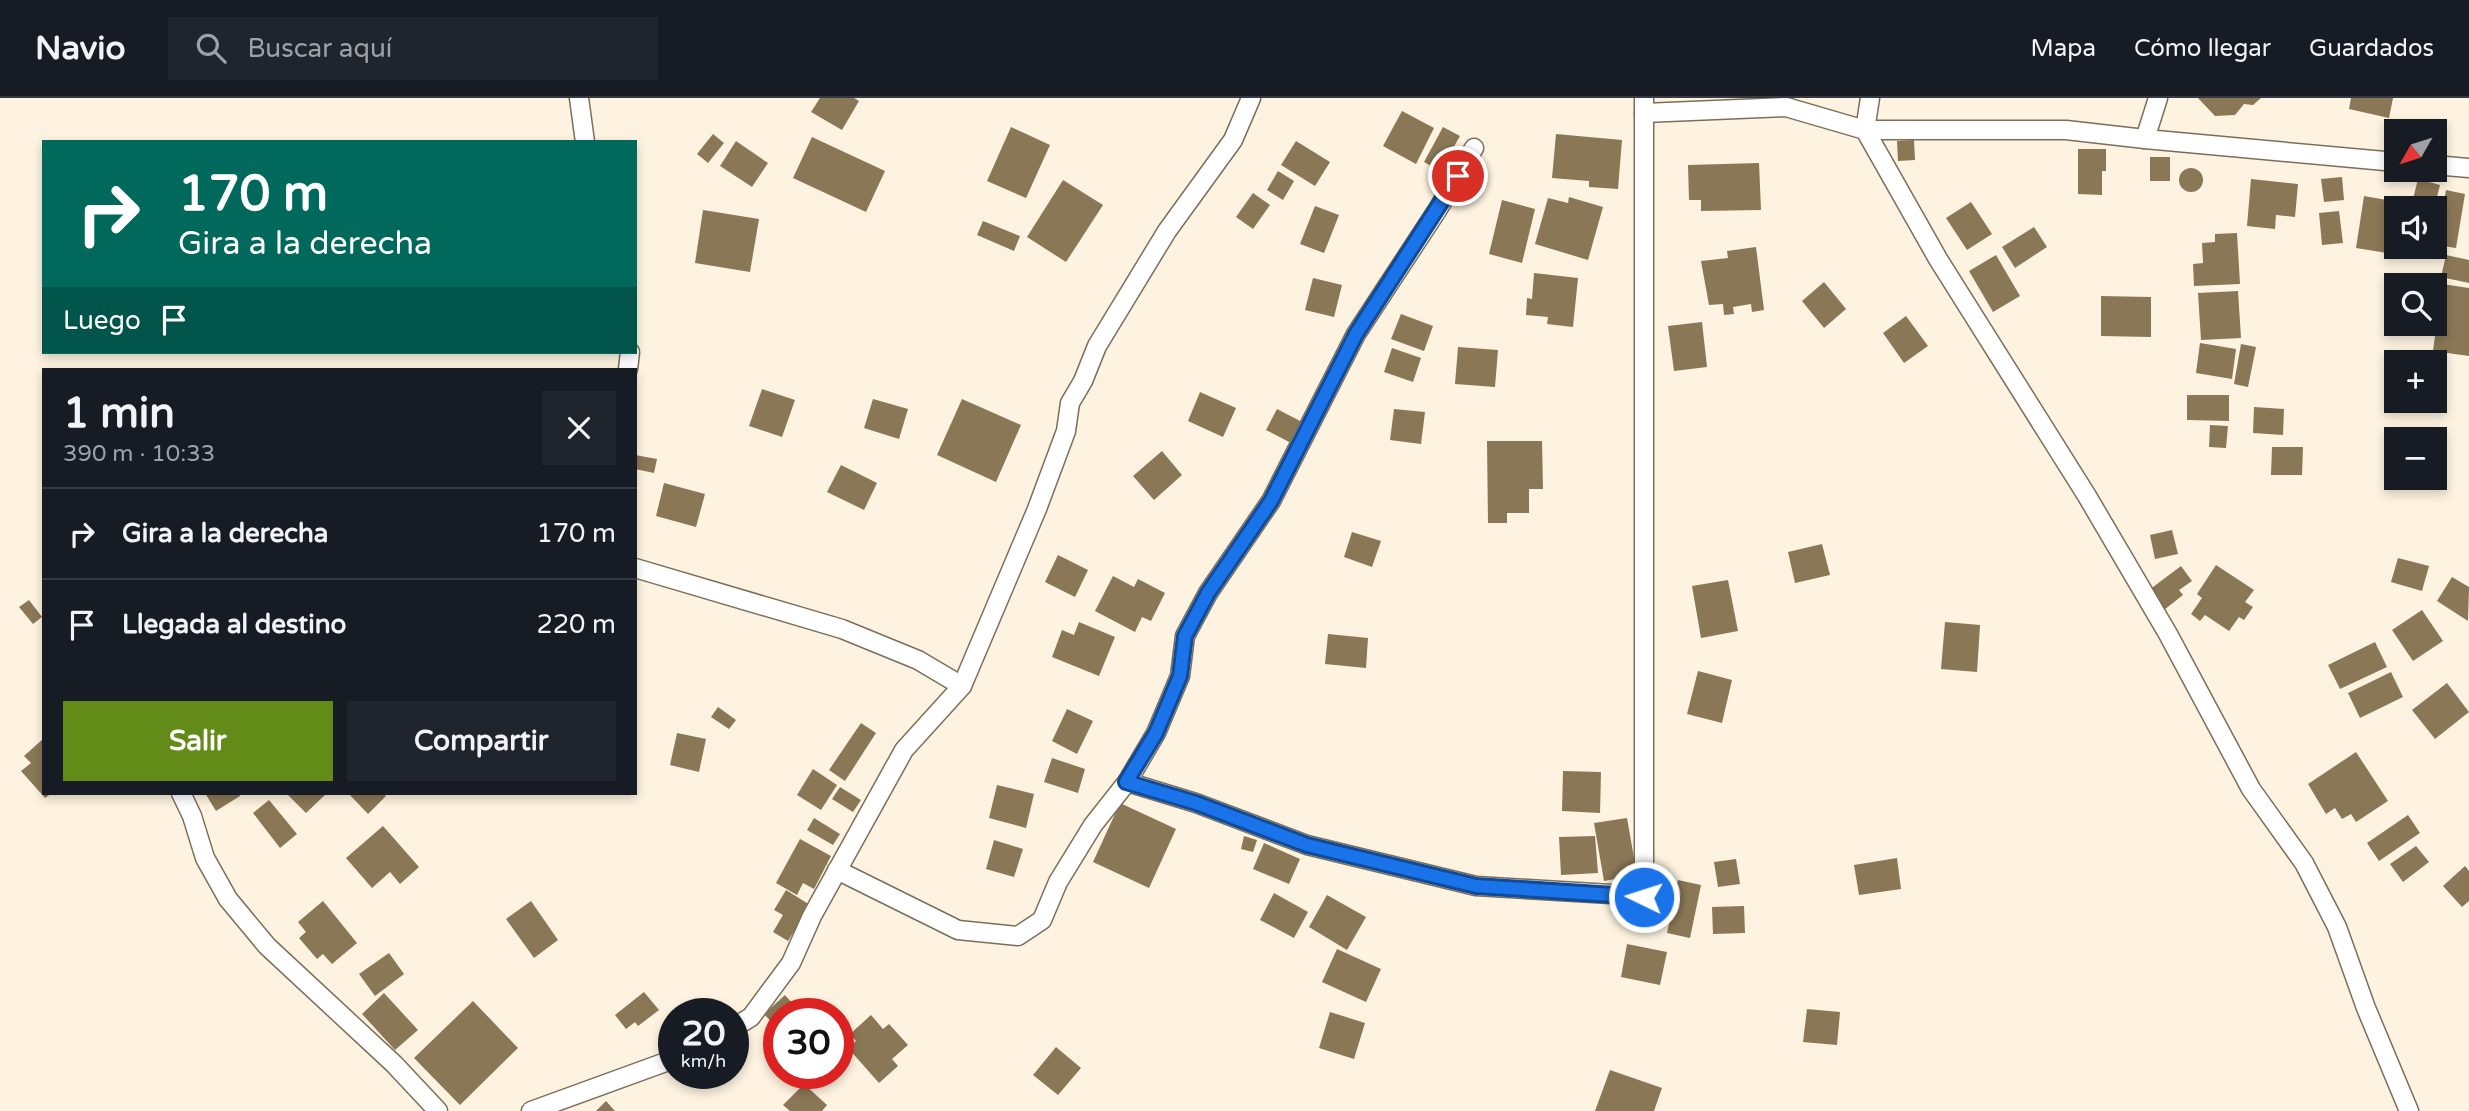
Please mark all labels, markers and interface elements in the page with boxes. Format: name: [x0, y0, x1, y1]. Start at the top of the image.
search box: [168, 17, 658, 80]
text: Navio: [35, 29, 126, 68]
icon: search: [192, 29, 230, 67]
text: Buscar aquí: [248, 33, 392, 64]
text: Mapa: [2031, 34, 2096, 63]
text: Cómo llegar: [2134, 34, 2271, 63]
text: Guardados: [2309, 34, 2434, 63]
north arrow: [2384, 119, 2446, 182]
map controls: [2384, 119, 2447, 490]
pin: [1428, 146, 1488, 206]
icon: arrive: [1439, 157, 1477, 195]
text: 170 m: [178, 165, 328, 224]
icon: right: [63, 168, 154, 259]
button: sound: [2384, 196, 2447, 259]
text: Gira a la derecha: [178, 225, 432, 263]
button: search: [2384, 273, 2447, 336]
icon: arrive: [155, 301, 193, 339]
text: Luego: [63, 305, 141, 336]
button: +: [2384, 350, 2447, 413]
text: 1 min: [63, 388, 175, 439]
button: close: [542, 391, 616, 465]
button: −: [2384, 427, 2447, 490]
text: 390 m · 10:33: [63, 440, 215, 468]
icon: right: [63, 515, 101, 553]
text: Gira a la derecha: [122, 518, 328, 549]
text: 170 m: [536, 518, 616, 549]
icon: arrive: [63, 606, 101, 644]
text: Llegada al destino: [122, 609, 346, 640]
text: 220 m: [536, 609, 616, 640]
button: Salir: [63, 701, 333, 781]
button: Compartir: [347, 701, 616, 781]
position arrow: [1607, 860, 1681, 934]
speed limit sign: 30: [763, 998, 854, 1089]
text: 20: [682, 1013, 725, 1055]
text: km/h: [681, 1050, 726, 1072]

